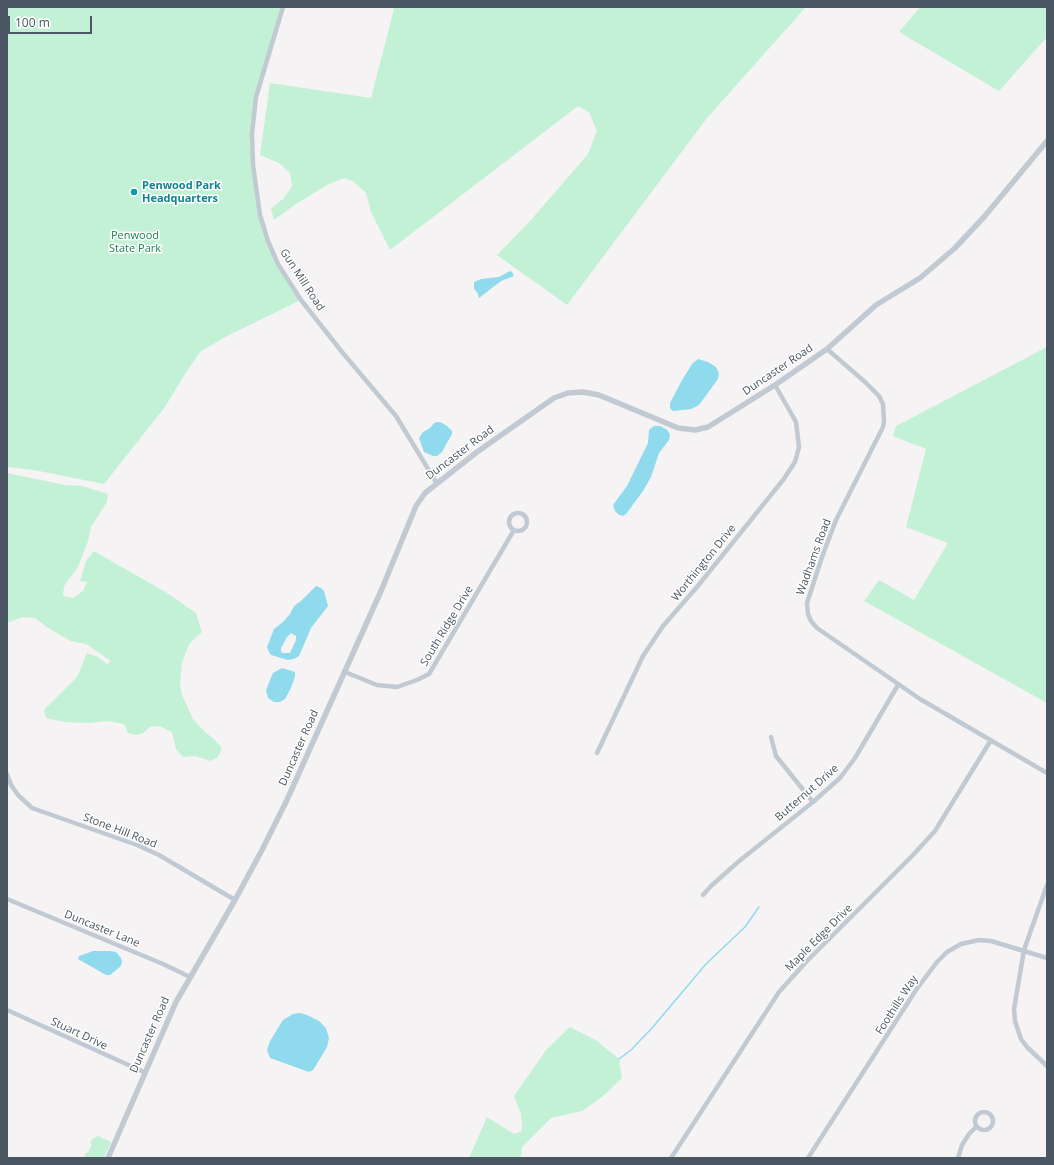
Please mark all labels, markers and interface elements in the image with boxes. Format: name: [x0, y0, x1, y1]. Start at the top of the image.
scale bar: [10, 8, 94, 34]
text: 100 m: [15, 14, 50, 31]
place label: Penwood Park Headquarters: [142, 179, 221, 205]
marker: Penwood Park Headquarters: [129, 187, 139, 197]
park label: Penwood State Park: [109, 229, 161, 255]
street label: Gun Mill Road: [277, 246, 327, 314]
street label: Duncaster Road: [740, 342, 816, 398]
street label: Duncaster Road: [423, 423, 497, 483]
street label: Wadhams Road: [794, 517, 834, 597]
street label: Worthington Drive: [669, 522, 739, 604]
street label: South Ridge Drive: [418, 584, 476, 668]
street label: Duncaster Road: [276, 708, 322, 788]
street label: Butternut Drive: [773, 762, 841, 824]
street label: Stone Hill Road: [81, 811, 159, 851]
street label: Maple Edge Drive: [783, 902, 855, 974]
street label: Duncaster Lane: [62, 908, 142, 950]
street label: Foothills Way: [873, 973, 921, 1037]
street label: Duncaster Road: [127, 995, 173, 1075]
street label: Stuart Drive: [49, 1015, 109, 1053]

